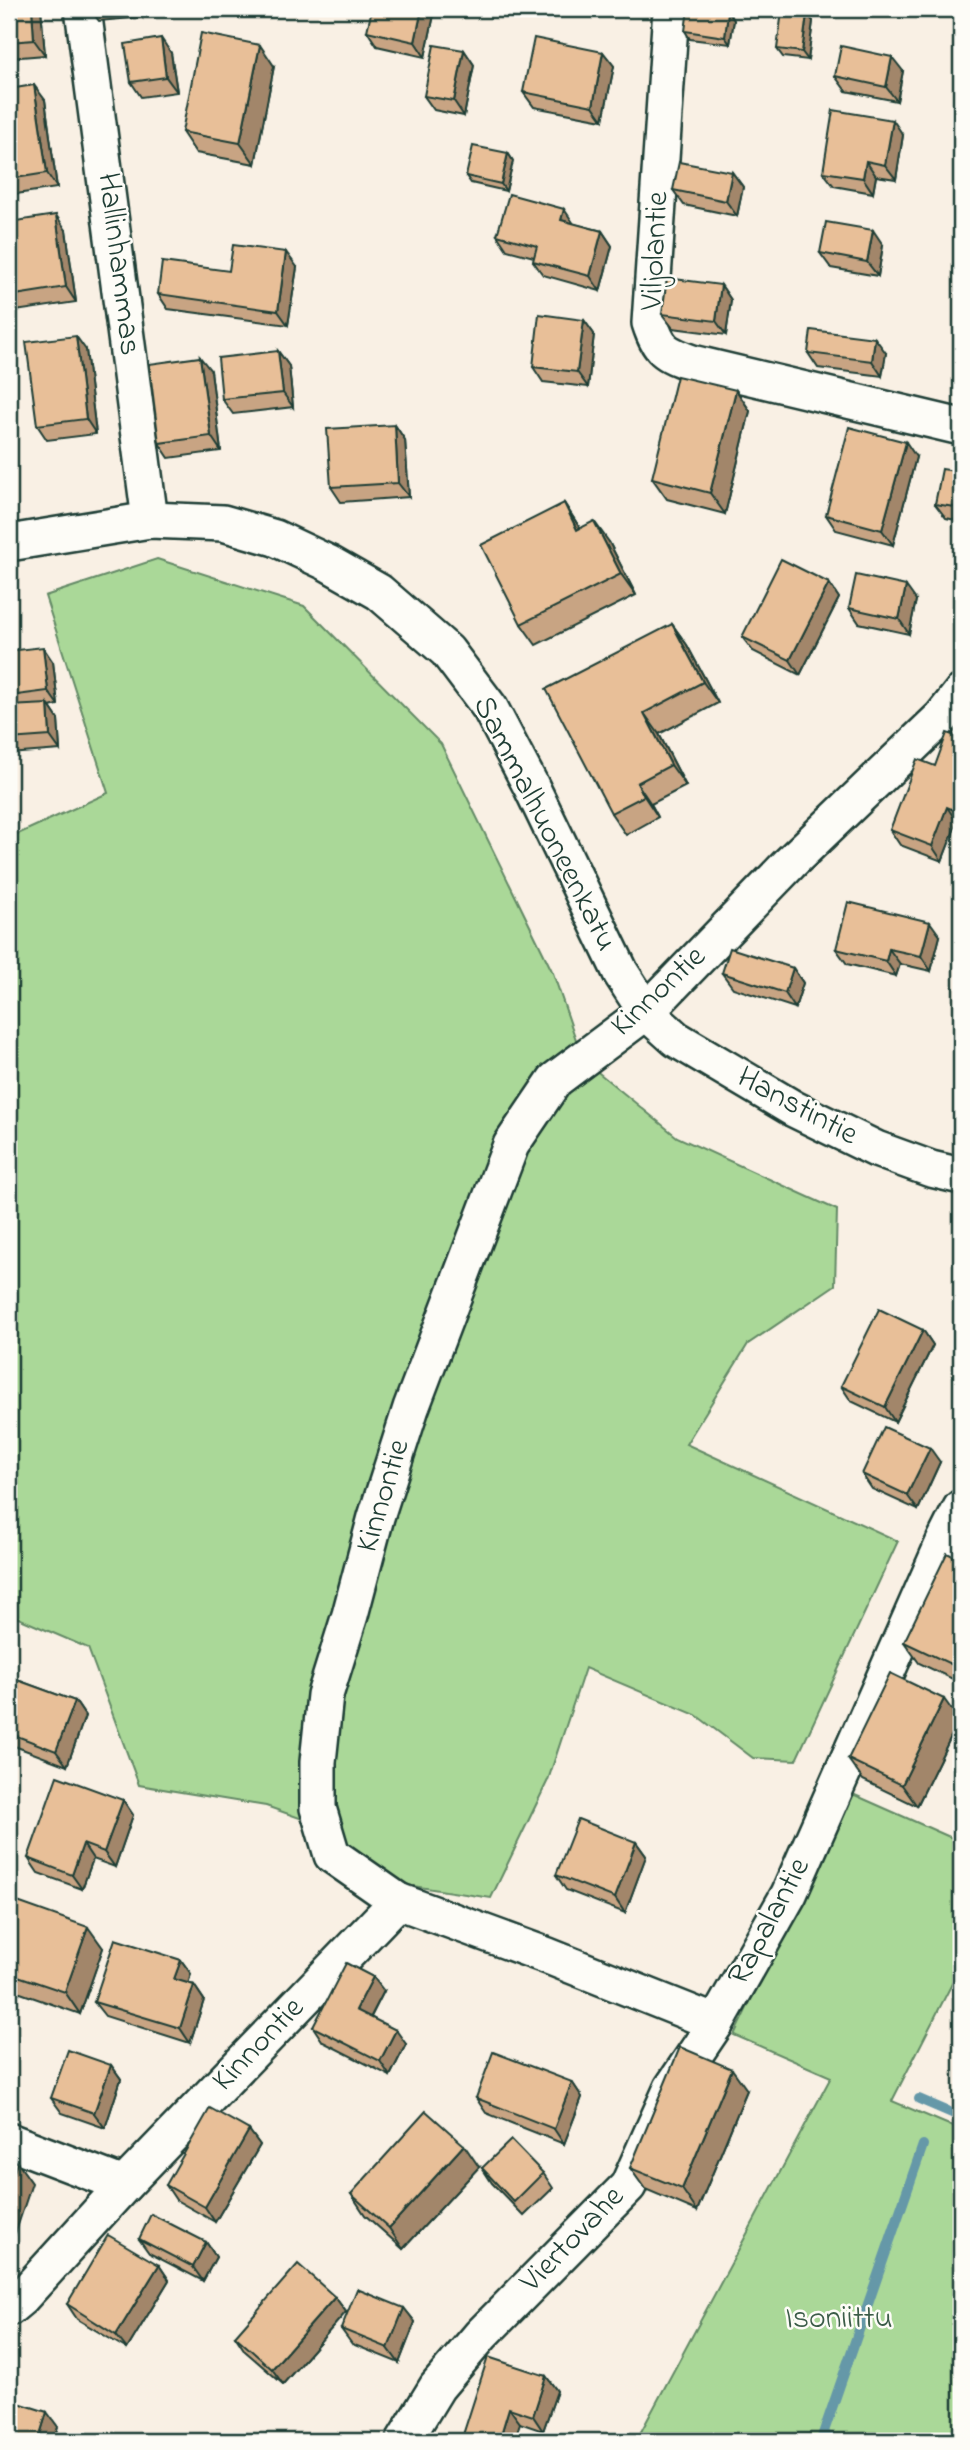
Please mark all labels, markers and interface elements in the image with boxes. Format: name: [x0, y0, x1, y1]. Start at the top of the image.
street label: Hallinhammas: [83, 170, 153, 358]
street label: Viljolantie: [629, 190, 683, 313]
street label: Sammalhuoneenkatu: [459, 688, 629, 960]
street label: Kinnontie: [601, 935, 718, 1049]
street label: Hanstintie: [728, 1055, 866, 1159]
street label: Kinnontie: [345, 1433, 424, 1558]
street label: Rapalantie: [717, 1849, 824, 1994]
street label: Kinnontie: [202, 1986, 317, 2103]
street label: Viertovahe: [509, 2175, 637, 2305]
park label: Isoniittu: [785, 2296, 893, 2343]

